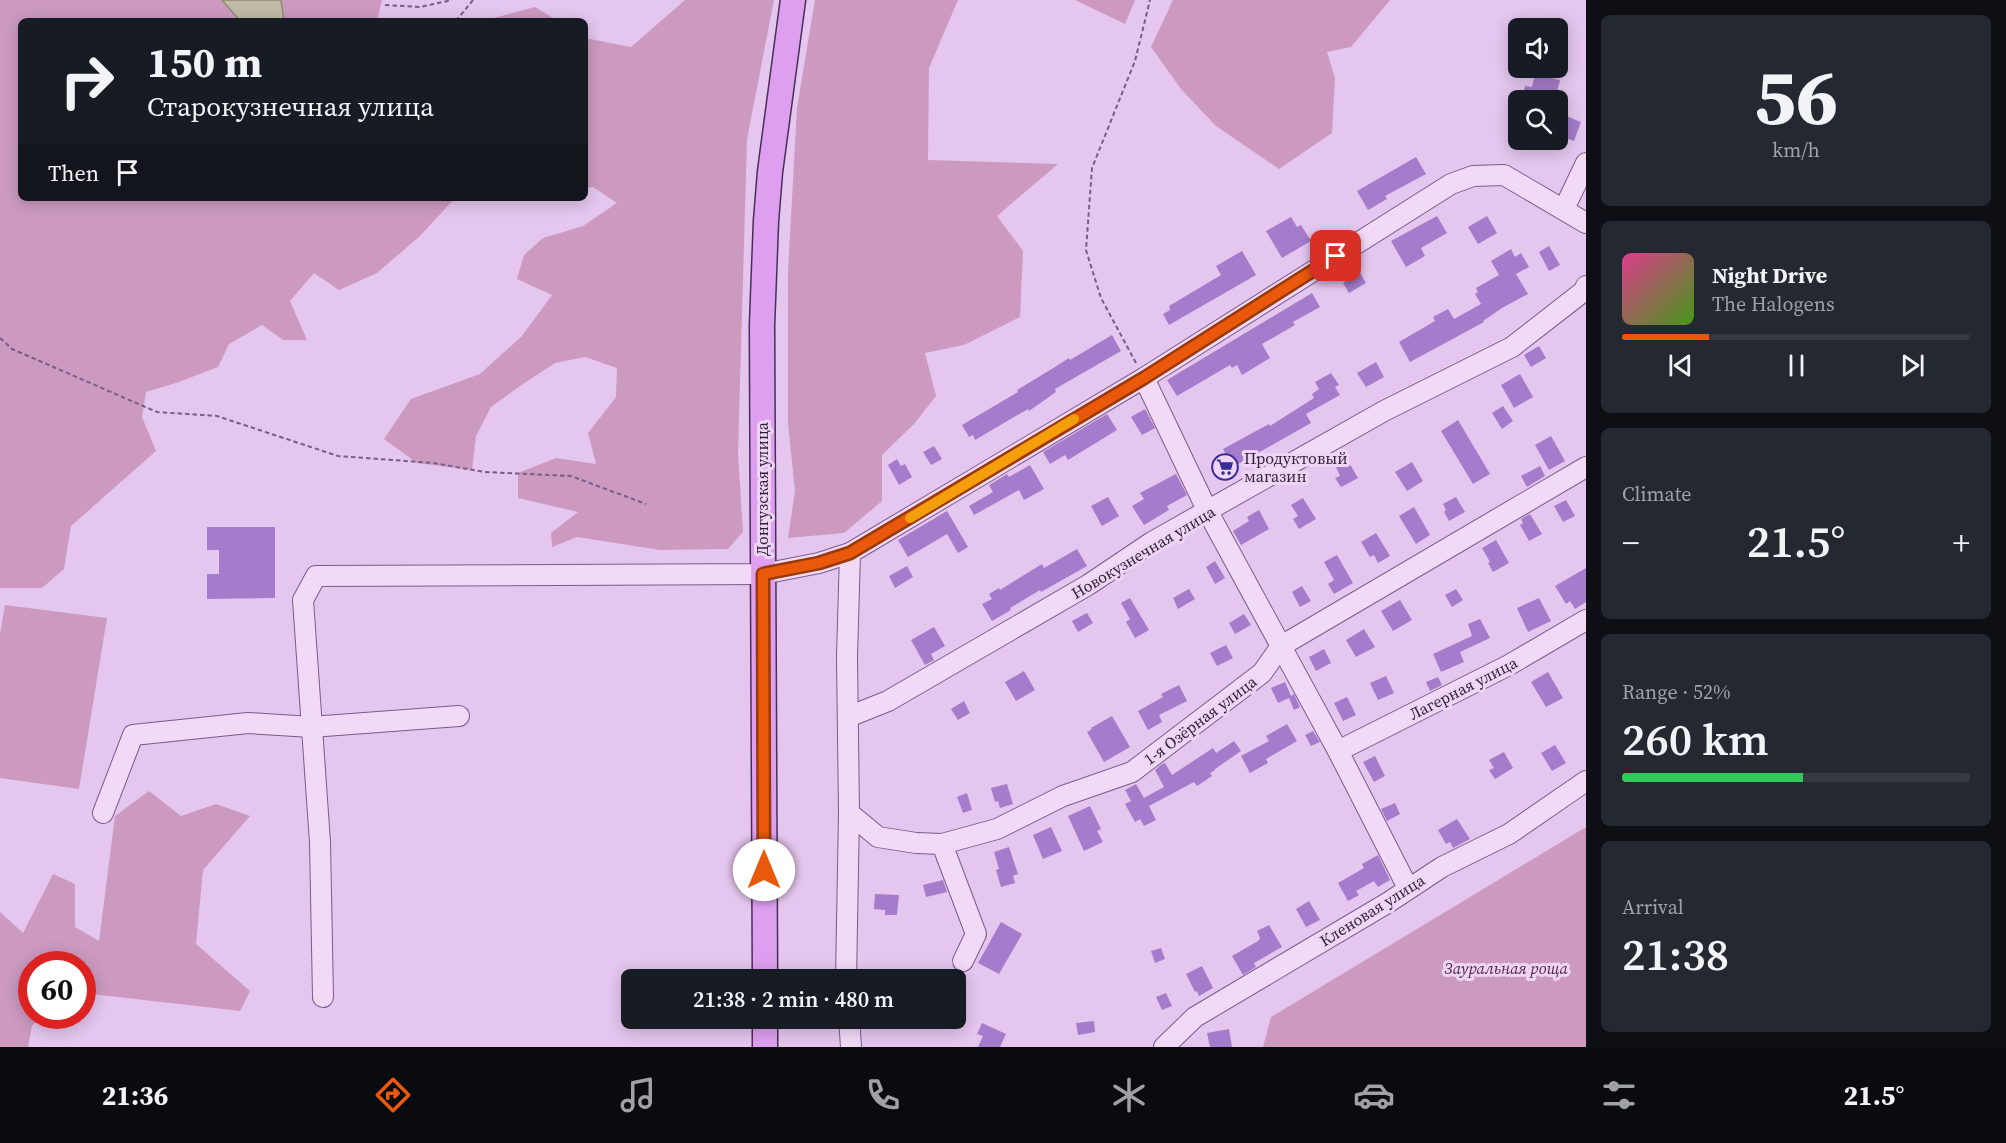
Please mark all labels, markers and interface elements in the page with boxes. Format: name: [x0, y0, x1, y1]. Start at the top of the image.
map controls: [1508, 18, 1568, 150]
button: sound: [1508, 18, 1568, 78]
text: 150 m: [147, 33, 262, 91]
icon: right: [48, 42, 126, 120]
text: 56: [1754, 43, 1838, 150]
text: Старокузнечная улица: [147, 88, 434, 125]
button: search: [1508, 90, 1568, 150]
text: km/h: [1772, 136, 1820, 164]
icon: arrive: [111, 156, 144, 189]
text: Then: [48, 158, 99, 188]
pin: [1310, 230, 1361, 281]
icon: arrive: [1319, 239, 1352, 272]
text: Night Drive: [1712, 260, 1827, 290]
text: The Halogens: [1712, 290, 1835, 318]
icon: previous: [1664, 349, 1697, 382]
icon: pause: [1780, 349, 1813, 382]
icon: next: [1896, 349, 1929, 382]
street label: Донгузская улица: [751, 421, 773, 556]
place label: Продуктовый магазин: [1244, 447, 1348, 487]
supermarket icon: Продуктовый магазин: [1210, 452, 1240, 482]
text: Climate: [1622, 480, 1691, 508]
street label: Новокузнечная улица: [1067, 500, 1220, 604]
text: 21.5°: [1747, 510, 1845, 572]
text: −: [1622, 520, 1640, 565]
text: +: [1953, 520, 1970, 565]
street label: Лагерная улица: [1405, 651, 1522, 725]
street label: 1-я Озёрная улица: [1139, 670, 1262, 770]
text: Range · 52%: [1622, 678, 1731, 706]
text: 260 km: [1622, 708, 1769, 770]
position arrow: [732, 838, 796, 902]
street label: Кленовая улица: [1315, 868, 1429, 951]
text: Arrival: [1622, 893, 1684, 921]
text: 21:38: [1622, 923, 1729, 985]
speed limit sign: 60: [18, 951, 96, 1029]
park label: Зауральная роща: [1444, 957, 1568, 979]
text: 21:38 · 2 min · 480 m: [693, 984, 894, 1014]
icon: directions: [372, 1074, 414, 1116]
icon: music: [617, 1074, 659, 1116]
icon: phone: [862, 1074, 904, 1116]
icon: climate: [1108, 1074, 1150, 1116]
icon: car: [1353, 1074, 1395, 1116]
icon: filters: [1598, 1074, 1640, 1116]
text: 21:36: [102, 1077, 168, 1114]
text: 21.5°: [1843, 1077, 1904, 1114]

